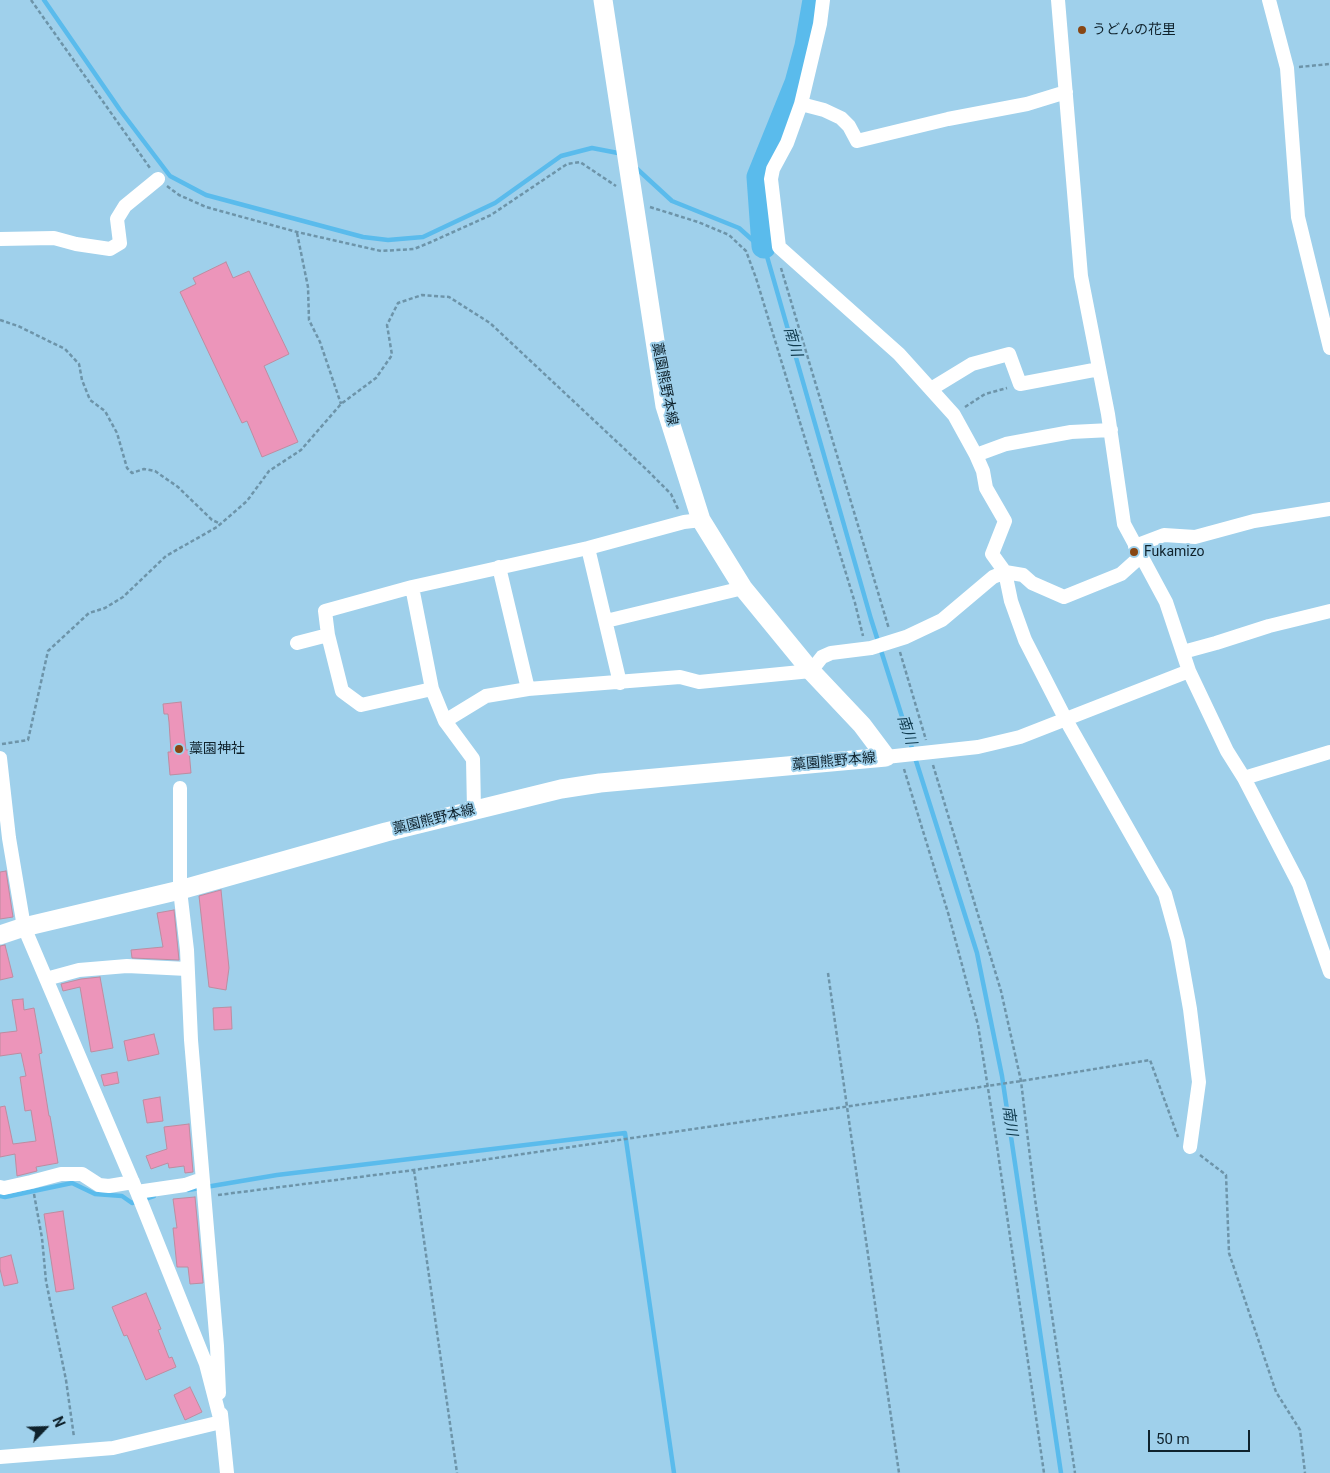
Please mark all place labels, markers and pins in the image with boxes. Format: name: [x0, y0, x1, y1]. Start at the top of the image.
place label: うどんの花里: [1092, 22, 1176, 38]
marker: うどんの花里: [1076, 24, 1088, 36]
place label: Fukamizo: [1144, 544, 1205, 560]
marker: Fukamizo: [1128, 546, 1140, 558]
place label: 藁園神社: [189, 741, 245, 757]
marker: 藁園神社: [173, 743, 185, 755]

